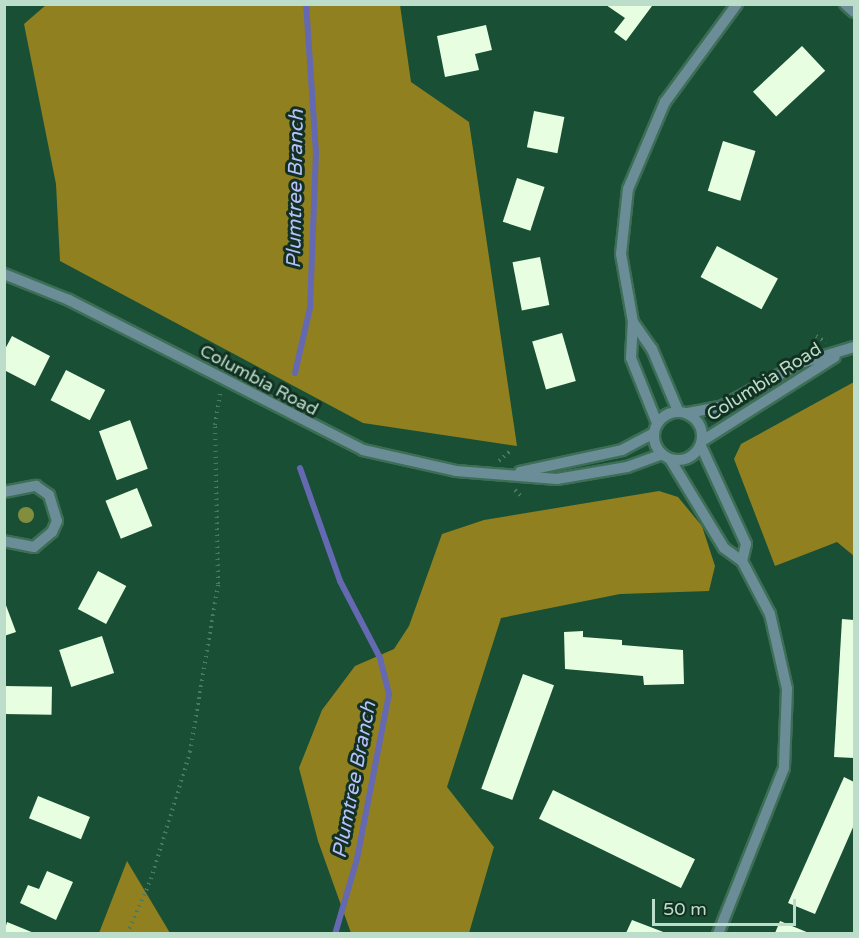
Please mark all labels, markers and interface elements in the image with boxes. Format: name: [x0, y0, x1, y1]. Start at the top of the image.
water label: Plumtree Branch: [283, 109, 309, 269]
street label: Columbia Road: [703, 338, 825, 426]
street label: Columbia Road: [196, 340, 322, 420]
water label: Plumtree Branch: [328, 700, 382, 860]
scale bar: [655, 887, 799, 925]
text: 50 m: [663, 898, 707, 920]

